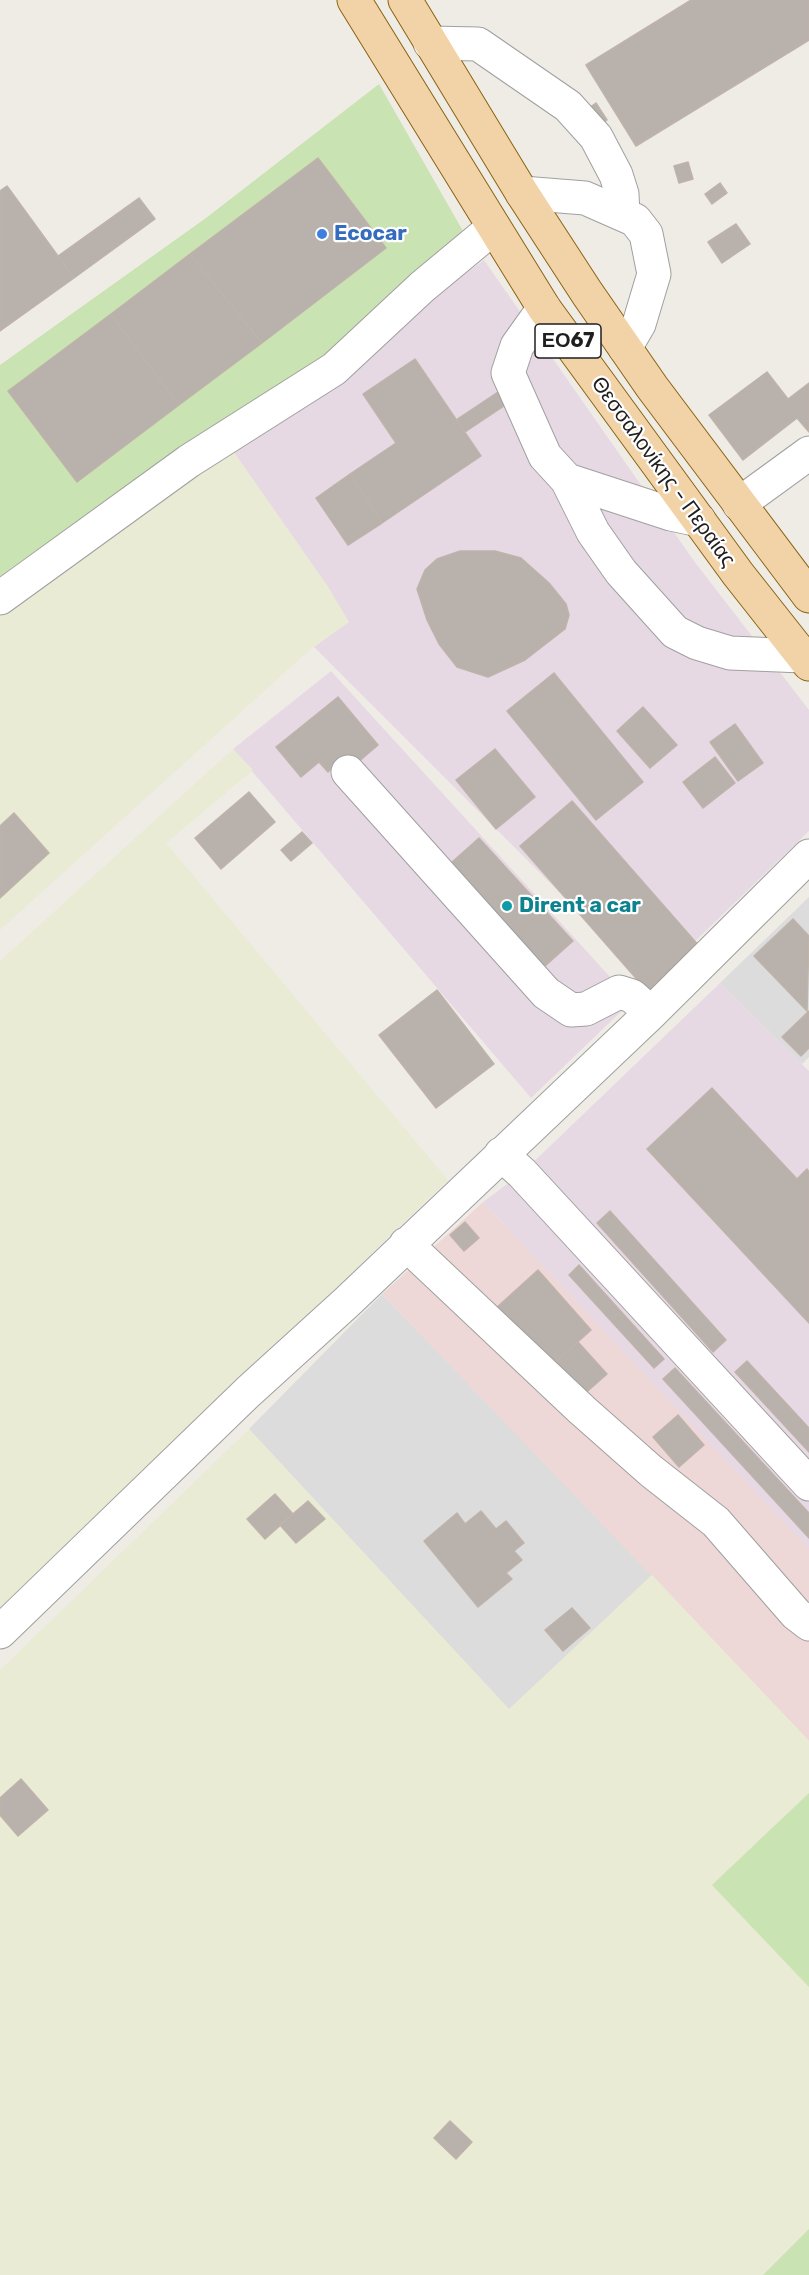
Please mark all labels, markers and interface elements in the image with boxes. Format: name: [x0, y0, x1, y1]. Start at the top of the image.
place label: Ecocar: [334, 221, 407, 247]
marker: Ecocar: [315, 227, 329, 241]
road number: ΕΟ67: [535, 324, 601, 358]
street label: Θεσσαλονίκης - Περαίας: [585, 372, 741, 572]
place label: Dirent a car: [519, 893, 641, 919]
marker: Dirent a car: [500, 899, 514, 913]

